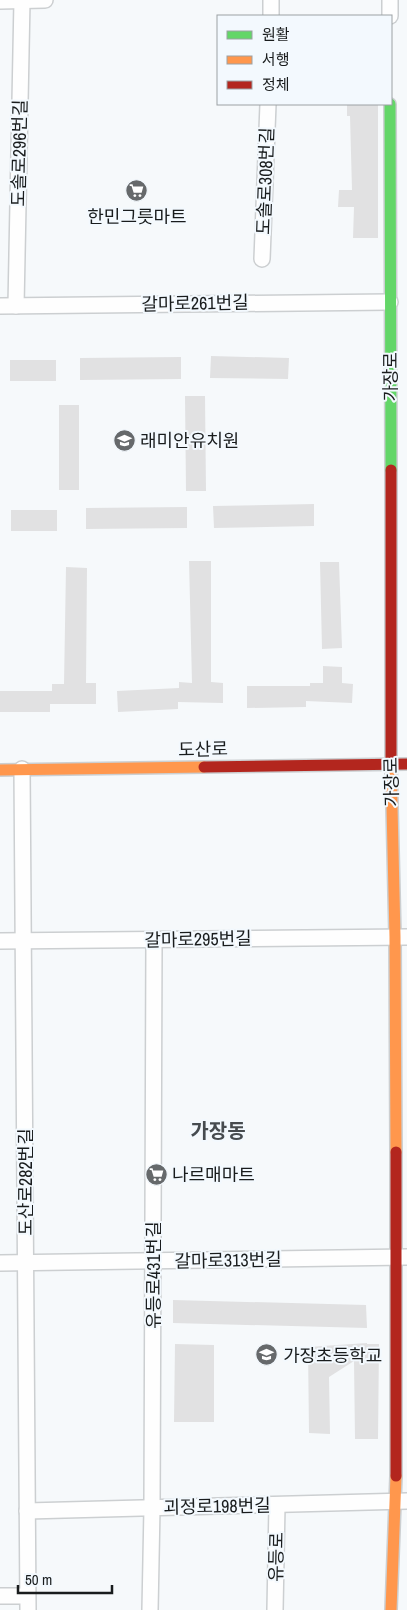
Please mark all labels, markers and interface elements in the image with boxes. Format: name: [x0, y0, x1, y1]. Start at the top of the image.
legend: [217, 15, 392, 105]
text: 원활: [262, 24, 290, 45]
text: 서행: [262, 49, 290, 70]
text: 정체: [262, 74, 290, 95]
street label: 도솔로296번길: [6, 99, 32, 207]
street label: 도솔로308번길: [251, 127, 279, 235]
supermarket icon: 한민그릇마트: [125, 179, 149, 203]
place label: 한민그릇마트: [87, 204, 187, 229]
street label: 갈마로261번길: [141, 290, 249, 316]
street label: 가장로: [378, 352, 403, 402]
school or university icon: 래미안유치원: [112, 428, 136, 452]
place label: 래미안유치원: [140, 428, 239, 453]
street label: 도산로: [178, 736, 228, 762]
street label: 가장로: [378, 757, 404, 807]
street label: 갈마로295번길: [144, 926, 252, 952]
district label: 가장동: [190, 1117, 246, 1144]
street label: 도산로282번길: [13, 1128, 38, 1236]
supermarket icon: 나르매마트: [144, 1162, 168, 1186]
place label: 나르매마트: [172, 1162, 255, 1187]
street label: 유등로431번길: [141, 1221, 166, 1329]
street label: 갈마로313번길: [174, 1247, 282, 1273]
school or university icon: 가장초등학교: [255, 1343, 279, 1367]
place label: 가장초등학교: [283, 1343, 382, 1368]
street label: 괴정로198번길: [163, 1493, 271, 1519]
street label: 유등로: [263, 1532, 289, 1582]
scale bar: [18, 1562, 111, 1594]
text: 50 m: [25, 1569, 52, 1590]

